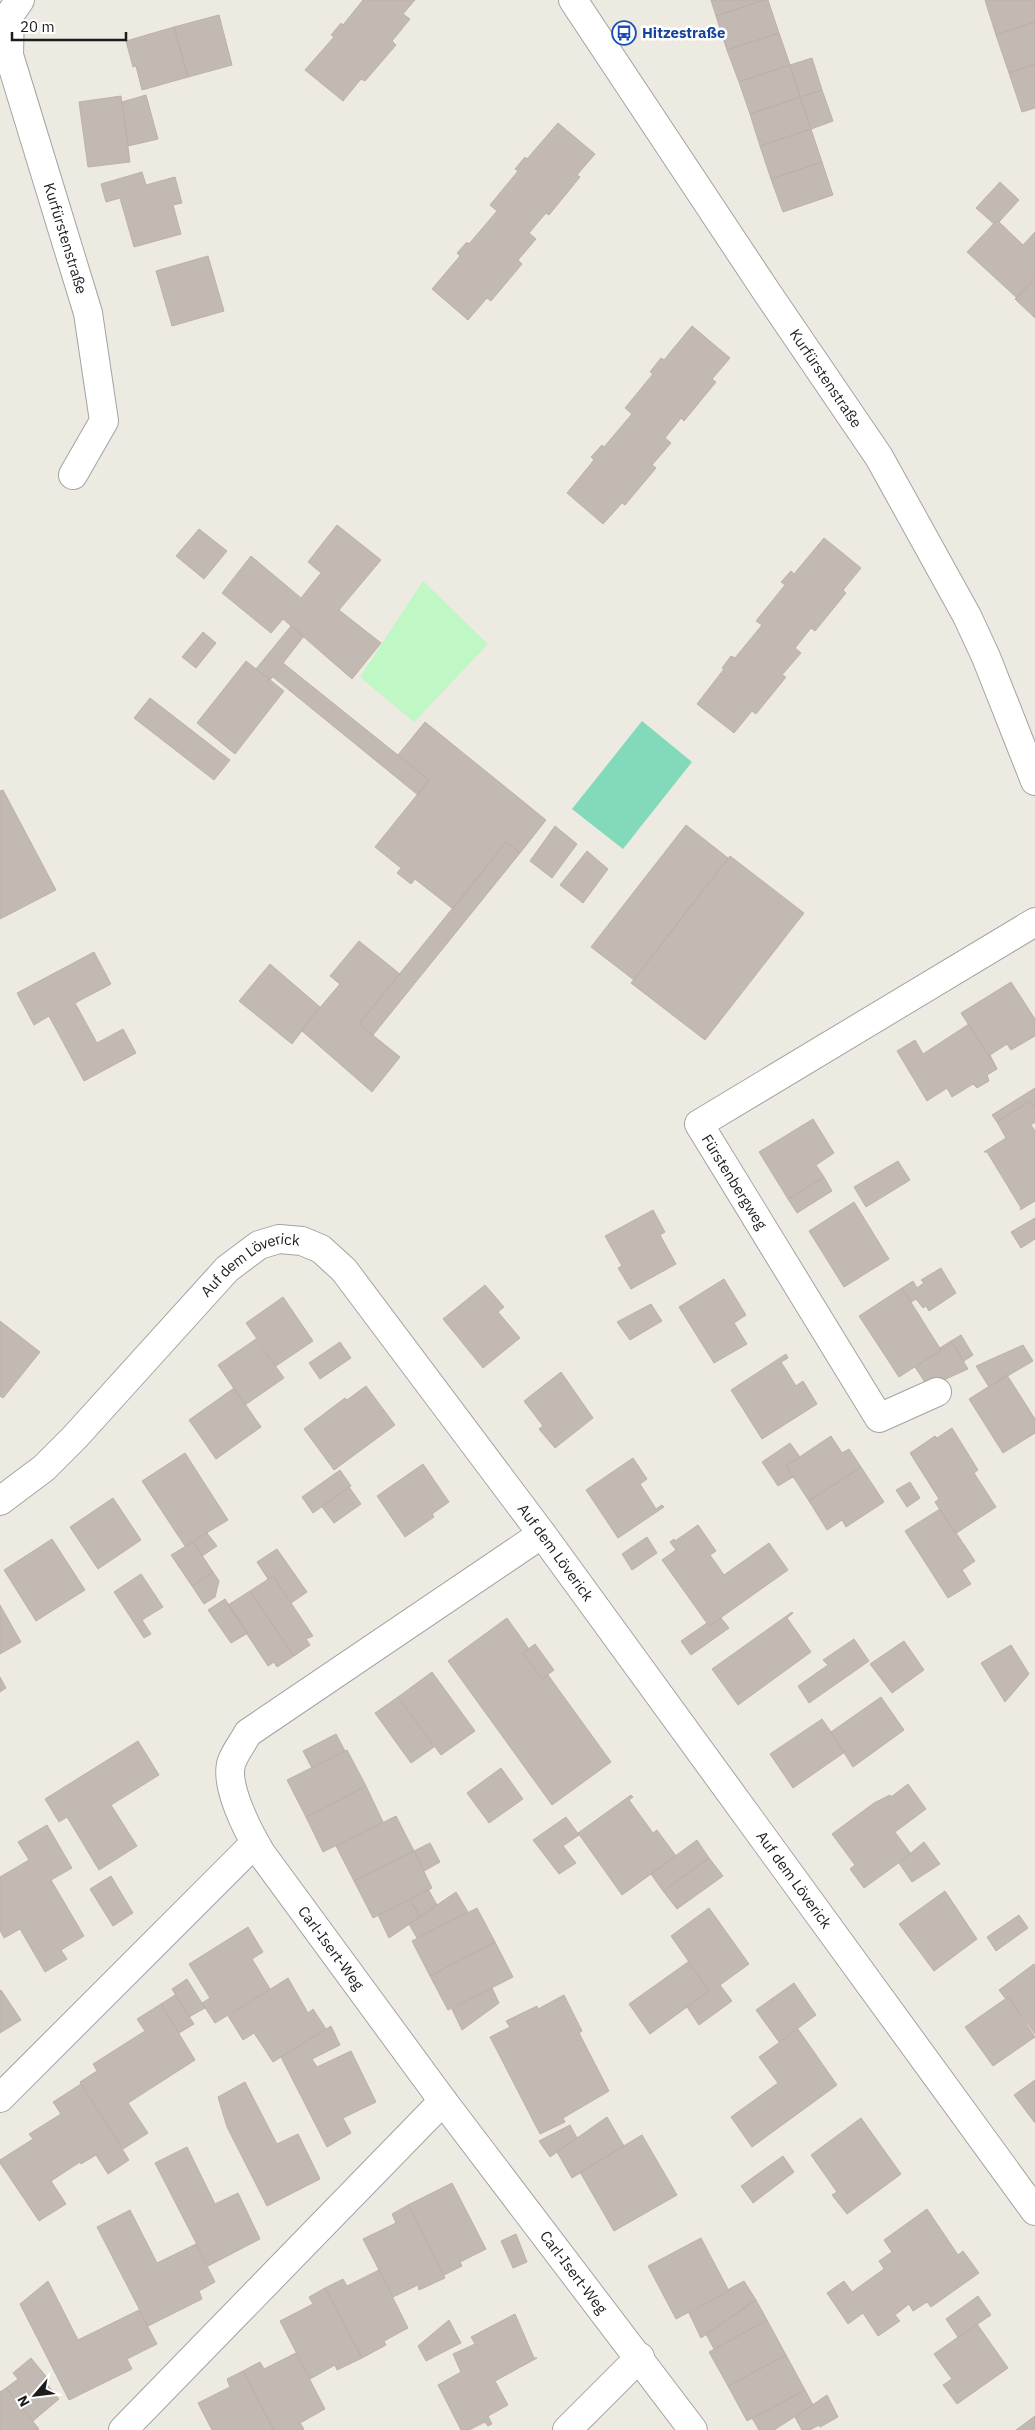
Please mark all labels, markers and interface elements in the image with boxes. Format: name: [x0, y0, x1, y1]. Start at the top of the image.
scale bar: [12, 10, 126, 42]
text: 20 m: [20, 17, 55, 36]
bus stop icon: Hitzestraße: [611, 20, 637, 46]
place label: Hitzestraße: [642, 23, 725, 42]
street label: Kurfürstenstraße: [40, 180, 92, 296]
street label: Kurfürstenstraße: [786, 325, 866, 431]
street label: Fürstenbergweg: [698, 1131, 771, 1233]
street label: Auf dem Löverick: [196, 1229, 301, 1301]
street label: Auf dem Löverick: [514, 1500, 598, 1605]
street label: Auf dem Löverick: [752, 1827, 836, 1932]
street label: Carl-Isert-Weg: [294, 1902, 368, 1994]
street label: Carl-Isert-Weg: [536, 2227, 611, 2318]
north arrow: [10, 2370, 60, 2420]
text: N: [13, 2392, 34, 2410]

